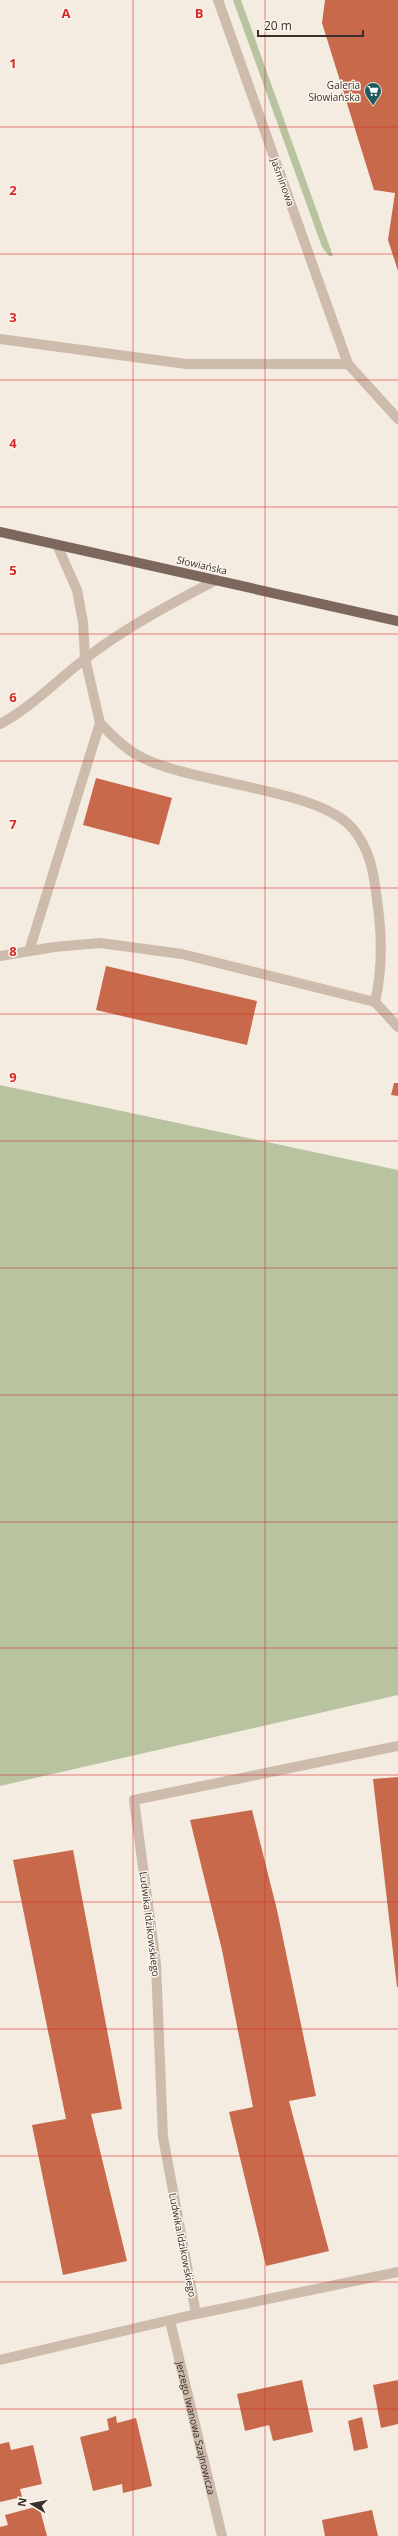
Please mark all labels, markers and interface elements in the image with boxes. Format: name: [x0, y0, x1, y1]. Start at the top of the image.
text: A: [62, 4, 71, 22]
text: B: [195, 4, 204, 22]
scale bar: [258, 12, 363, 38]
text: 20 m: [264, 17, 292, 34]
text: 1: [9, 54, 17, 72]
place label: Galeria Słowiańska: [308, 78, 360, 104]
supermarket icon: Galeria Słowiańska: [363, 81, 383, 106]
street label: Jaśminowa: [267, 155, 298, 208]
text: 2: [9, 181, 17, 199]
text: 3: [9, 308, 17, 326]
text: 4: [9, 434, 17, 452]
street label: Słowiańska: [175, 552, 229, 578]
text: 5: [9, 561, 17, 579]
text: 6: [9, 688, 17, 706]
text: 7: [9, 815, 17, 833]
text: 8: [9, 942, 17, 960]
text: 9: [9, 1068, 17, 1086]
street label: Ludwika Idzikowskiego: [137, 1871, 163, 1977]
street label: Ludwika Idzikowskiego: [166, 2192, 200, 2298]
street label: Jerzego Iwanowa Szajnowicza: [173, 2359, 219, 2496]
north arrow: [12, 2484, 52, 2524]
text: N: [13, 2496, 30, 2508]

